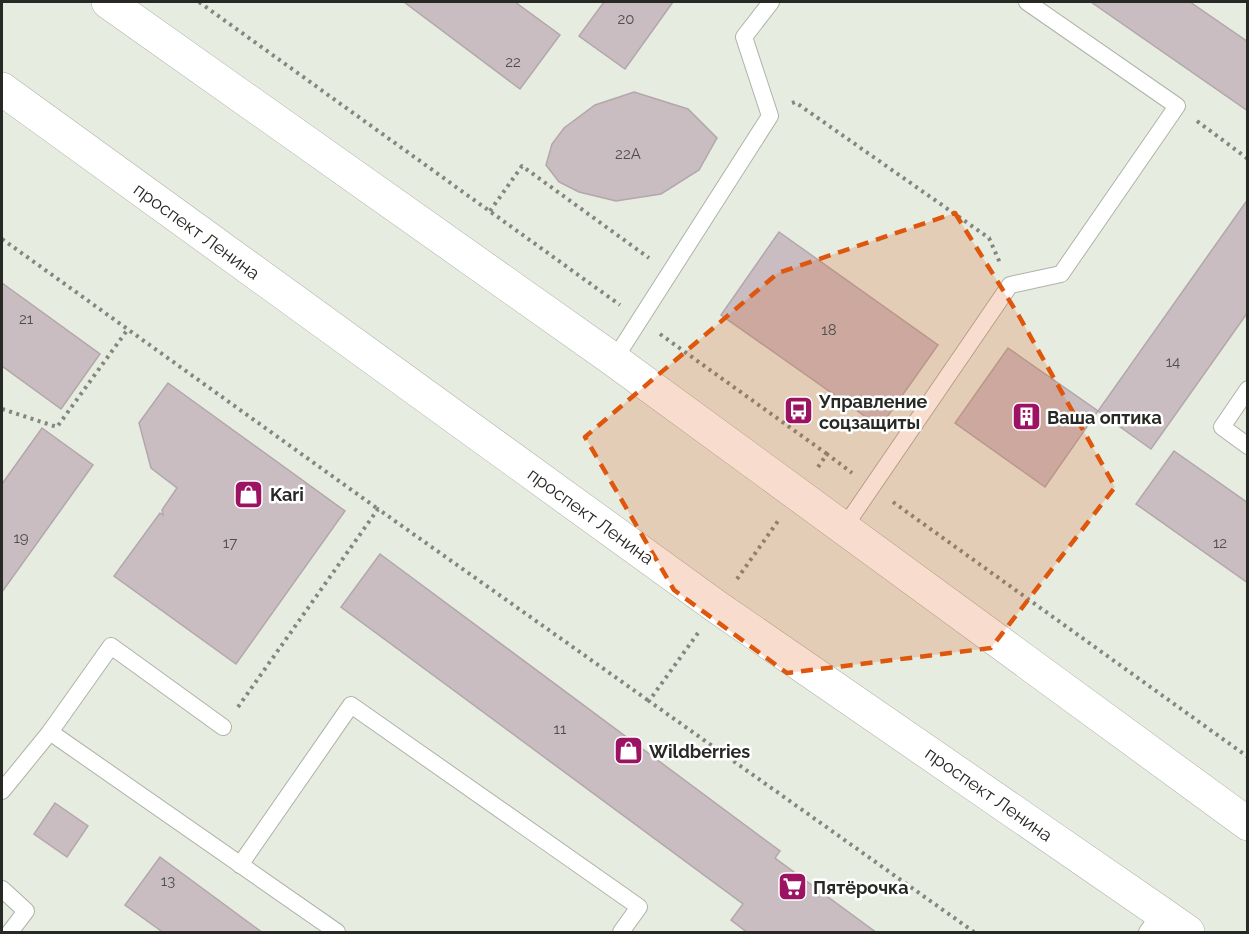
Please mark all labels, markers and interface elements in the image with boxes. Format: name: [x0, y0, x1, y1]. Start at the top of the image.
house number: 20: [618, 10, 635, 28]
house number: 22: [505, 53, 521, 71]
house number: 22А: [615, 145, 641, 163]
street label: проспект Ленина: [130, 178, 264, 284]
house number: 21: [19, 310, 34, 328]
house number: 18: [821, 321, 837, 339]
house number: 14: [1166, 353, 1180, 371]
place label: Управление соцзащиты: [818, 391, 927, 433]
bus stop icon: Управление соцзащиты: [782, 395, 814, 427]
building icon: Ваша оптика: [1010, 401, 1042, 433]
place label: Ваша оптика: [1047, 407, 1162, 428]
street label: проспект Ленина: [524, 463, 658, 569]
shop icon: Kari: [233, 478, 265, 510]
place label: Kari: [270, 484, 304, 505]
house number: 19: [13, 529, 29, 547]
house number: 17: [223, 534, 237, 552]
house number: 12: [1213, 534, 1227, 552]
house number: 11: [554, 720, 567, 738]
shop icon: Wildberries: [612, 735, 644, 767]
place label: Wildberries: [649, 741, 750, 762]
street label: проспект Ленина: [921, 742, 1057, 846]
supermarket icon: Пятёрочка: [776, 871, 808, 903]
house number: 13: [161, 872, 175, 890]
place label: Пятёрочка: [813, 877, 909, 898]

